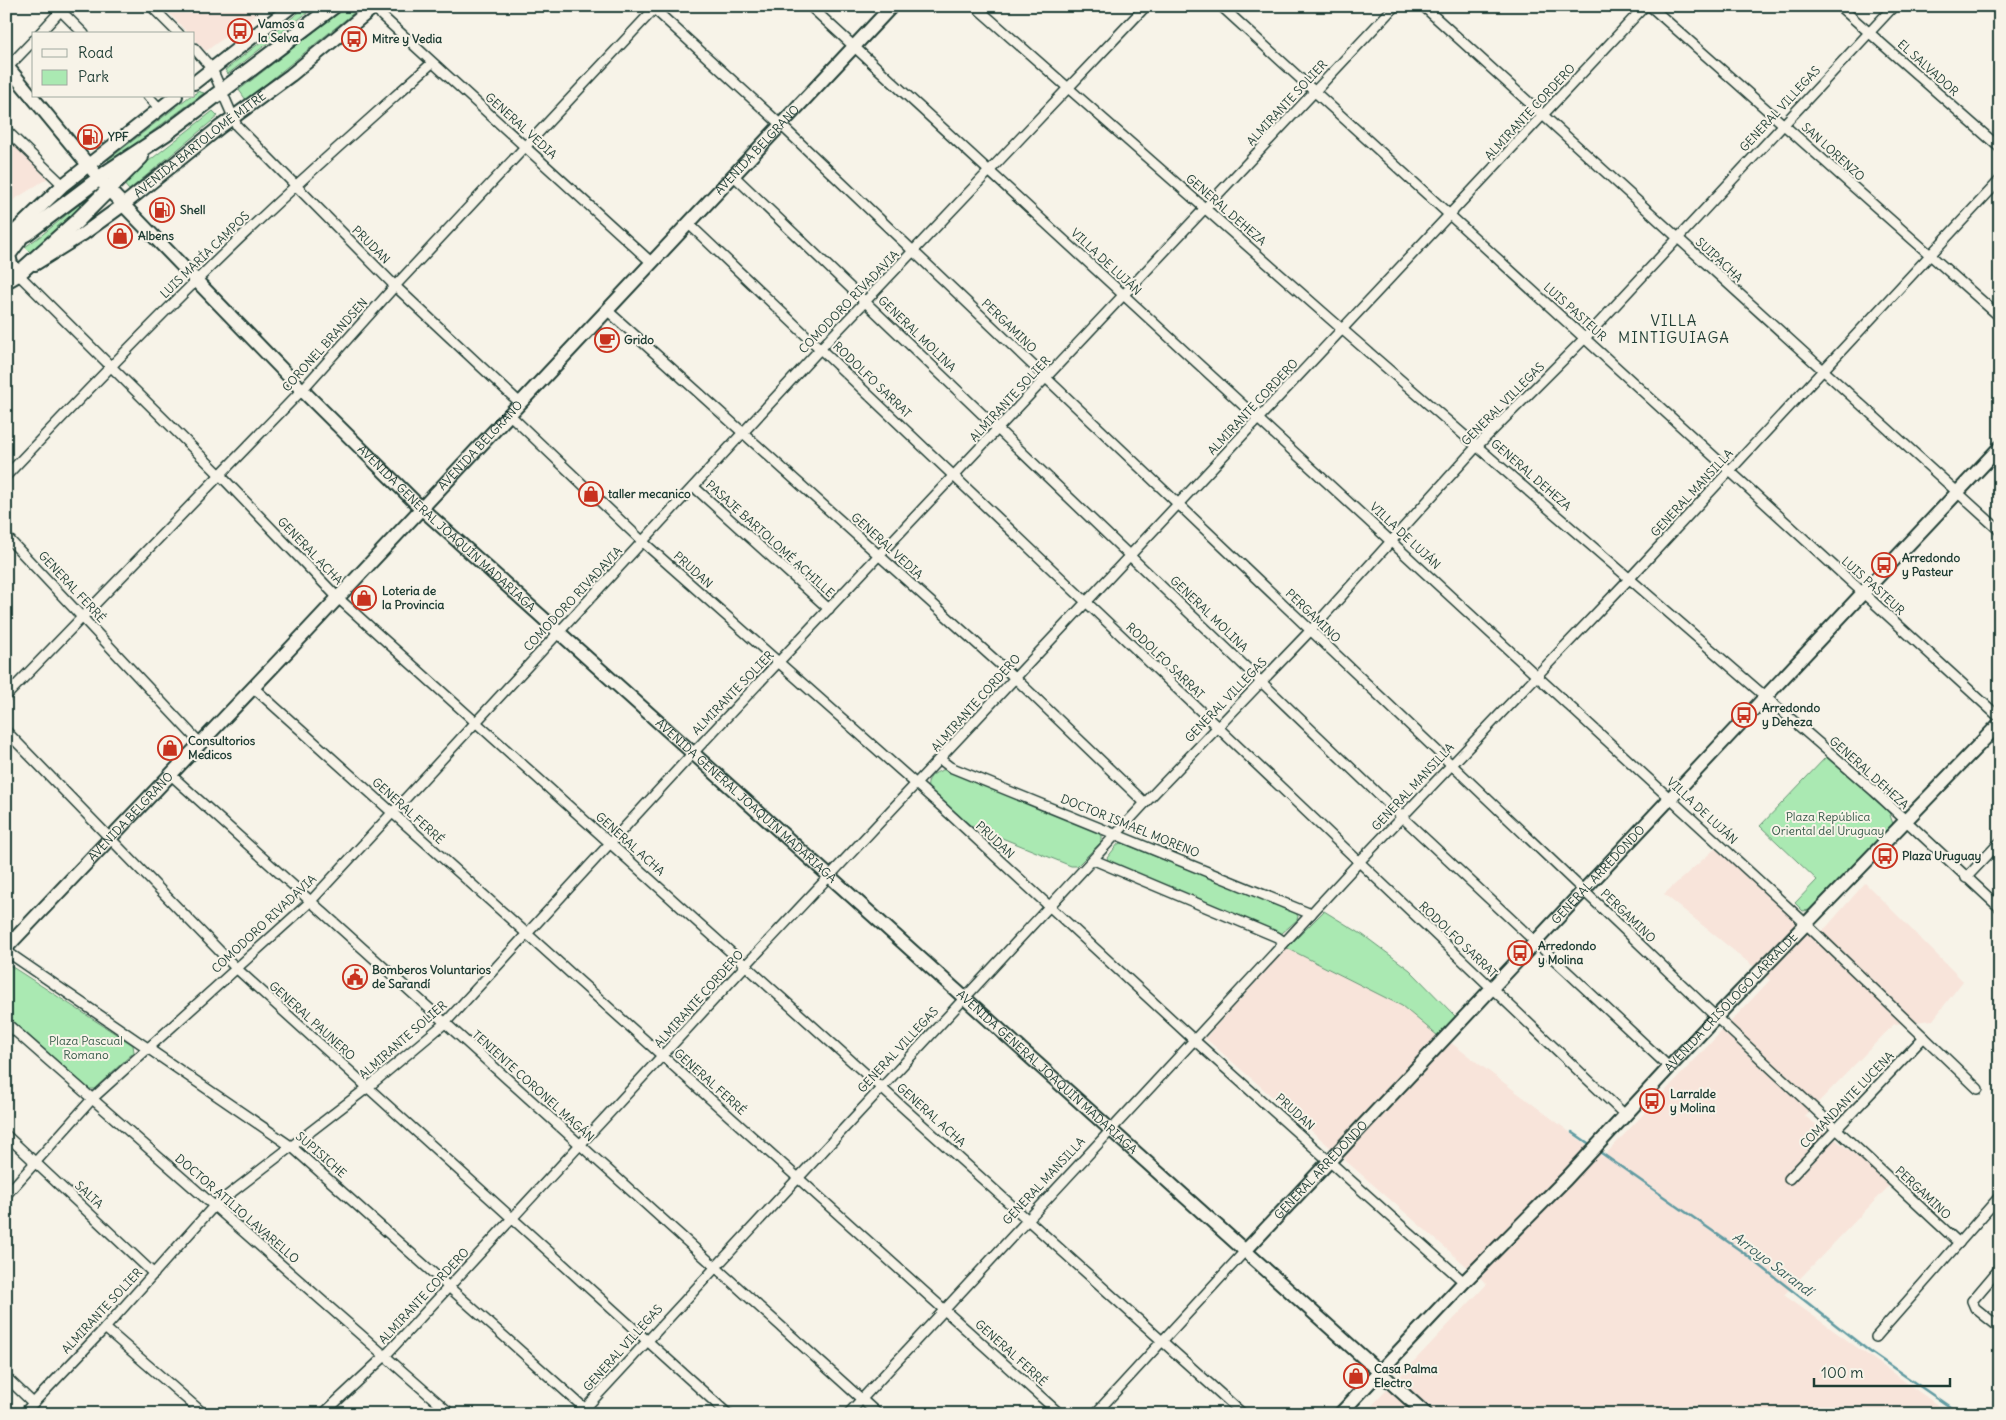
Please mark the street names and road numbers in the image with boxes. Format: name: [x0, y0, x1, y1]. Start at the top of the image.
street label: EL SALVADOR: [1895, 36, 1962, 99]
street label: ALMIRANTE SOLIER: [1243, 57, 1330, 149]
street label: ALMIRANTE CORDERO: [1481, 60, 1578, 163]
street label: GENERAL VILLEGAS: [1736, 63, 1823, 155]
street label: AVENIDA BARTOLOMÉ MITRE: [131, 88, 269, 200]
street label: GENERAL VEDIA: [482, 89, 561, 162]
street label: AVENIDA BELGRANO: [711, 102, 802, 198]
street label: SAN LORENZO: [1799, 119, 1868, 184]
street label: GENERAL DEHEZA: [1183, 171, 1270, 249]
street label: LUIS MARÍA CAMPOS: [157, 208, 253, 301]
street label: PRUDAN: [349, 223, 393, 267]
street label: VILLA DE LUJÁN: [1068, 225, 1145, 298]
street label: SUIPACHA: [1693, 234, 1746, 285]
street label: COMODORO RIVADAVIA: [795, 247, 902, 356]
street label: LUIS PASTEUR: [1541, 279, 1610, 344]
street label: GENERAL MOLINA: [875, 293, 960, 375]
street label: CORONEL BRANDSEN: [279, 295, 371, 394]
street label: PERGAMINO: [979, 296, 1040, 356]
street label: RODOLFO SARRAT: [830, 338, 915, 421]
street label: ALMIRANTE SOLIER: [966, 353, 1053, 445]
street label: ALMIRANTE CORDERO: [1204, 355, 1301, 458]
street label: GENERAL VILLEGAS: [1458, 359, 1548, 448]
street label: AVENIDA BELGRANO: [435, 397, 526, 493]
street label: GENERAL DEHEZA: [1488, 436, 1575, 514]
street label: AVENIDA GENERAL JOAQUÍN MADARIAGA: [355, 441, 539, 615]
street label: GENERAL MANSILLA: [1647, 446, 1736, 540]
street label: PASAJE BARTOLOMÉ ACHILLE: [703, 477, 838, 600]
street label: VILLA DE LUJÁN: [1367, 499, 1444, 572]
street label: GENERAL VEDIA: [848, 509, 927, 582]
street label: GENERAL ACHA: [275, 514, 346, 588]
street label: COMODORO RIVADAVIA: [520, 543, 625, 654]
street label: GENERAL FERRÉ: [36, 548, 109, 625]
street label: PRUDAN: [671, 548, 716, 591]
street label: LUIS PASTEUR: [1839, 553, 1908, 618]
street label: GENERAL MOLINA: [1167, 573, 1252, 655]
street label: PERGAMINO: [1283, 586, 1344, 646]
street label: RODOLFO SARRAT: [1123, 619, 1208, 702]
street label: ALMIRANTE SOLIER: [689, 647, 777, 738]
street label: ALMIRANTE CORDERO: [928, 651, 1023, 755]
street label: GENERAL VILLEGAS: [1182, 654, 1270, 745]
street label: AVENIDA GENERAL JOAQUÍN MADARIAGA: [653, 715, 840, 886]
street label: GENERAL DEHEZA: [1827, 733, 1912, 812]
street label: GENERAL MANSILLA: [1368, 740, 1457, 834]
street label: AVENIDA BELGRANO: [84, 769, 176, 864]
street label: GENERAL FERRÉ: [369, 774, 448, 847]
street label: VILLA DE LUJÁN: [1664, 774, 1741, 847]
street label: DOCTOR ISMAEL MORENO: [1059, 791, 1202, 860]
street label: GENERAL ACHA: [593, 809, 668, 879]
street label: PRUDAN: [973, 818, 1018, 861]
street label: GENERAL ARREDONDO: [1548, 822, 1648, 927]
street label: COMODORO RIVADAVIA: [208, 871, 319, 976]
street label: PERGAMINO: [1598, 886, 1659, 946]
street label: RODOLFO SARRAT: [1416, 898, 1501, 981]
street label: AVENIDA CRISÓLOGO LARRALDE: [1661, 929, 1801, 1075]
street label: ALMIRANTE CORDERO: [651, 947, 746, 1051]
street label: GENERAL PAUNERO: [266, 978, 359, 1063]
street label: AVENIDA GENERAL JOAQUÍN MADARIAGA: [954, 986, 1141, 1157]
street label: ALMIRANTE SOLIER: [356, 997, 450, 1082]
street label: GENERAL VILLEGAS: [854, 1004, 941, 1096]
street label: TENIENTE CORONEL MAGÁN: [469, 1027, 597, 1144]
street label: GENERAL FERRÉ: [671, 1045, 750, 1118]
street label: COMANDANTE LUCENA: [1797, 1048, 1897, 1151]
street label: GENERAL ACHA: [894, 1080, 969, 1150]
street label: PRUDAN: [1273, 1090, 1318, 1133]
street label: GENERAL ARREDONDO: [1271, 1117, 1371, 1222]
street label: SUPISICHE: [293, 1128, 350, 1181]
street label: GENERAL MANSILLA: [999, 1134, 1088, 1228]
street label: DOCTOR ATILIO LAVARELLO: [172, 1151, 302, 1266]
street label: PERGAMINO: [1892, 1163, 1954, 1222]
street label: SALTA: [72, 1178, 107, 1212]
street label: ALMIRANTE CORDERO: [375, 1244, 472, 1347]
street label: ALMIRANTE SOLIER: [58, 1265, 145, 1357]
street label: GENERAL VILLEGAS: [580, 1301, 666, 1394]
street label: GENERAL FERRÉ: [972, 1316, 1051, 1389]

